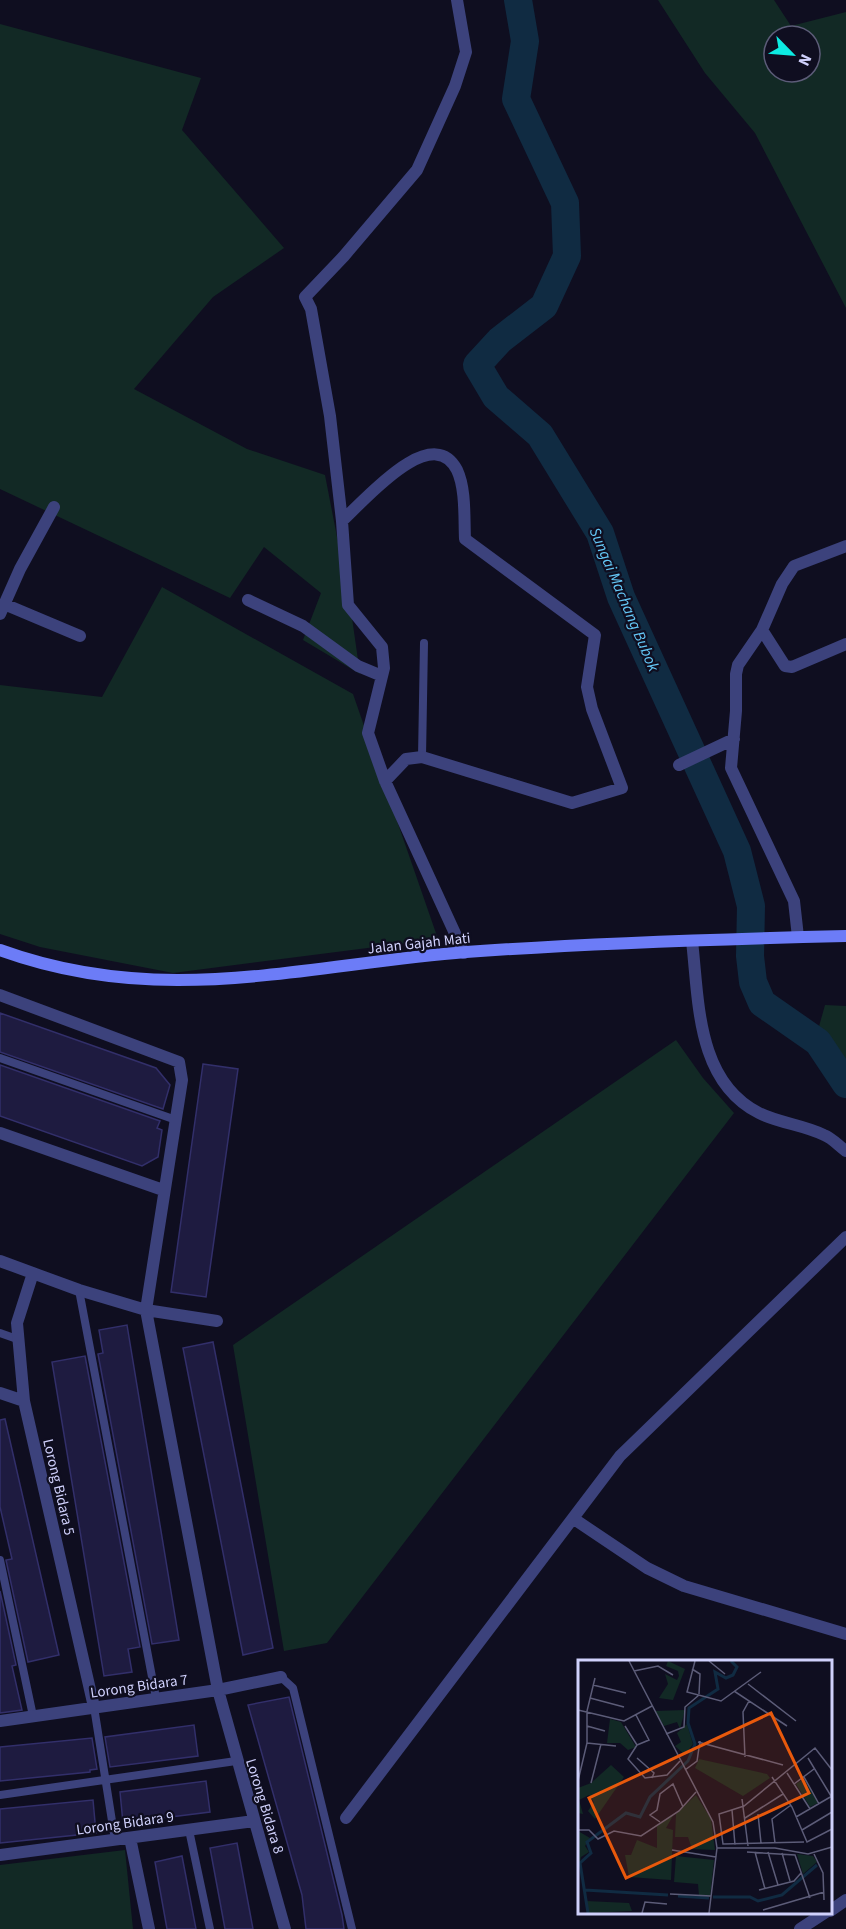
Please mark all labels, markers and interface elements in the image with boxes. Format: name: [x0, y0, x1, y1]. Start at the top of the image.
north arrow: [762, 24, 822, 84]
text: N: [792, 50, 817, 69]
water label: Sungai Machang Bubok: [584, 524, 665, 675]
street label: Jalan Gajah Mati: [366, 928, 472, 959]
street label: Lorong Bidara 5: [37, 1437, 80, 1537]
inset map: [578, 1660, 831, 1914]
street label: Lorong Bidara 7: [89, 1669, 189, 1704]
street label: Lorong Bidara 8: [240, 1756, 289, 1856]
street label: Lorong Bidara 9: [75, 1806, 175, 1841]

